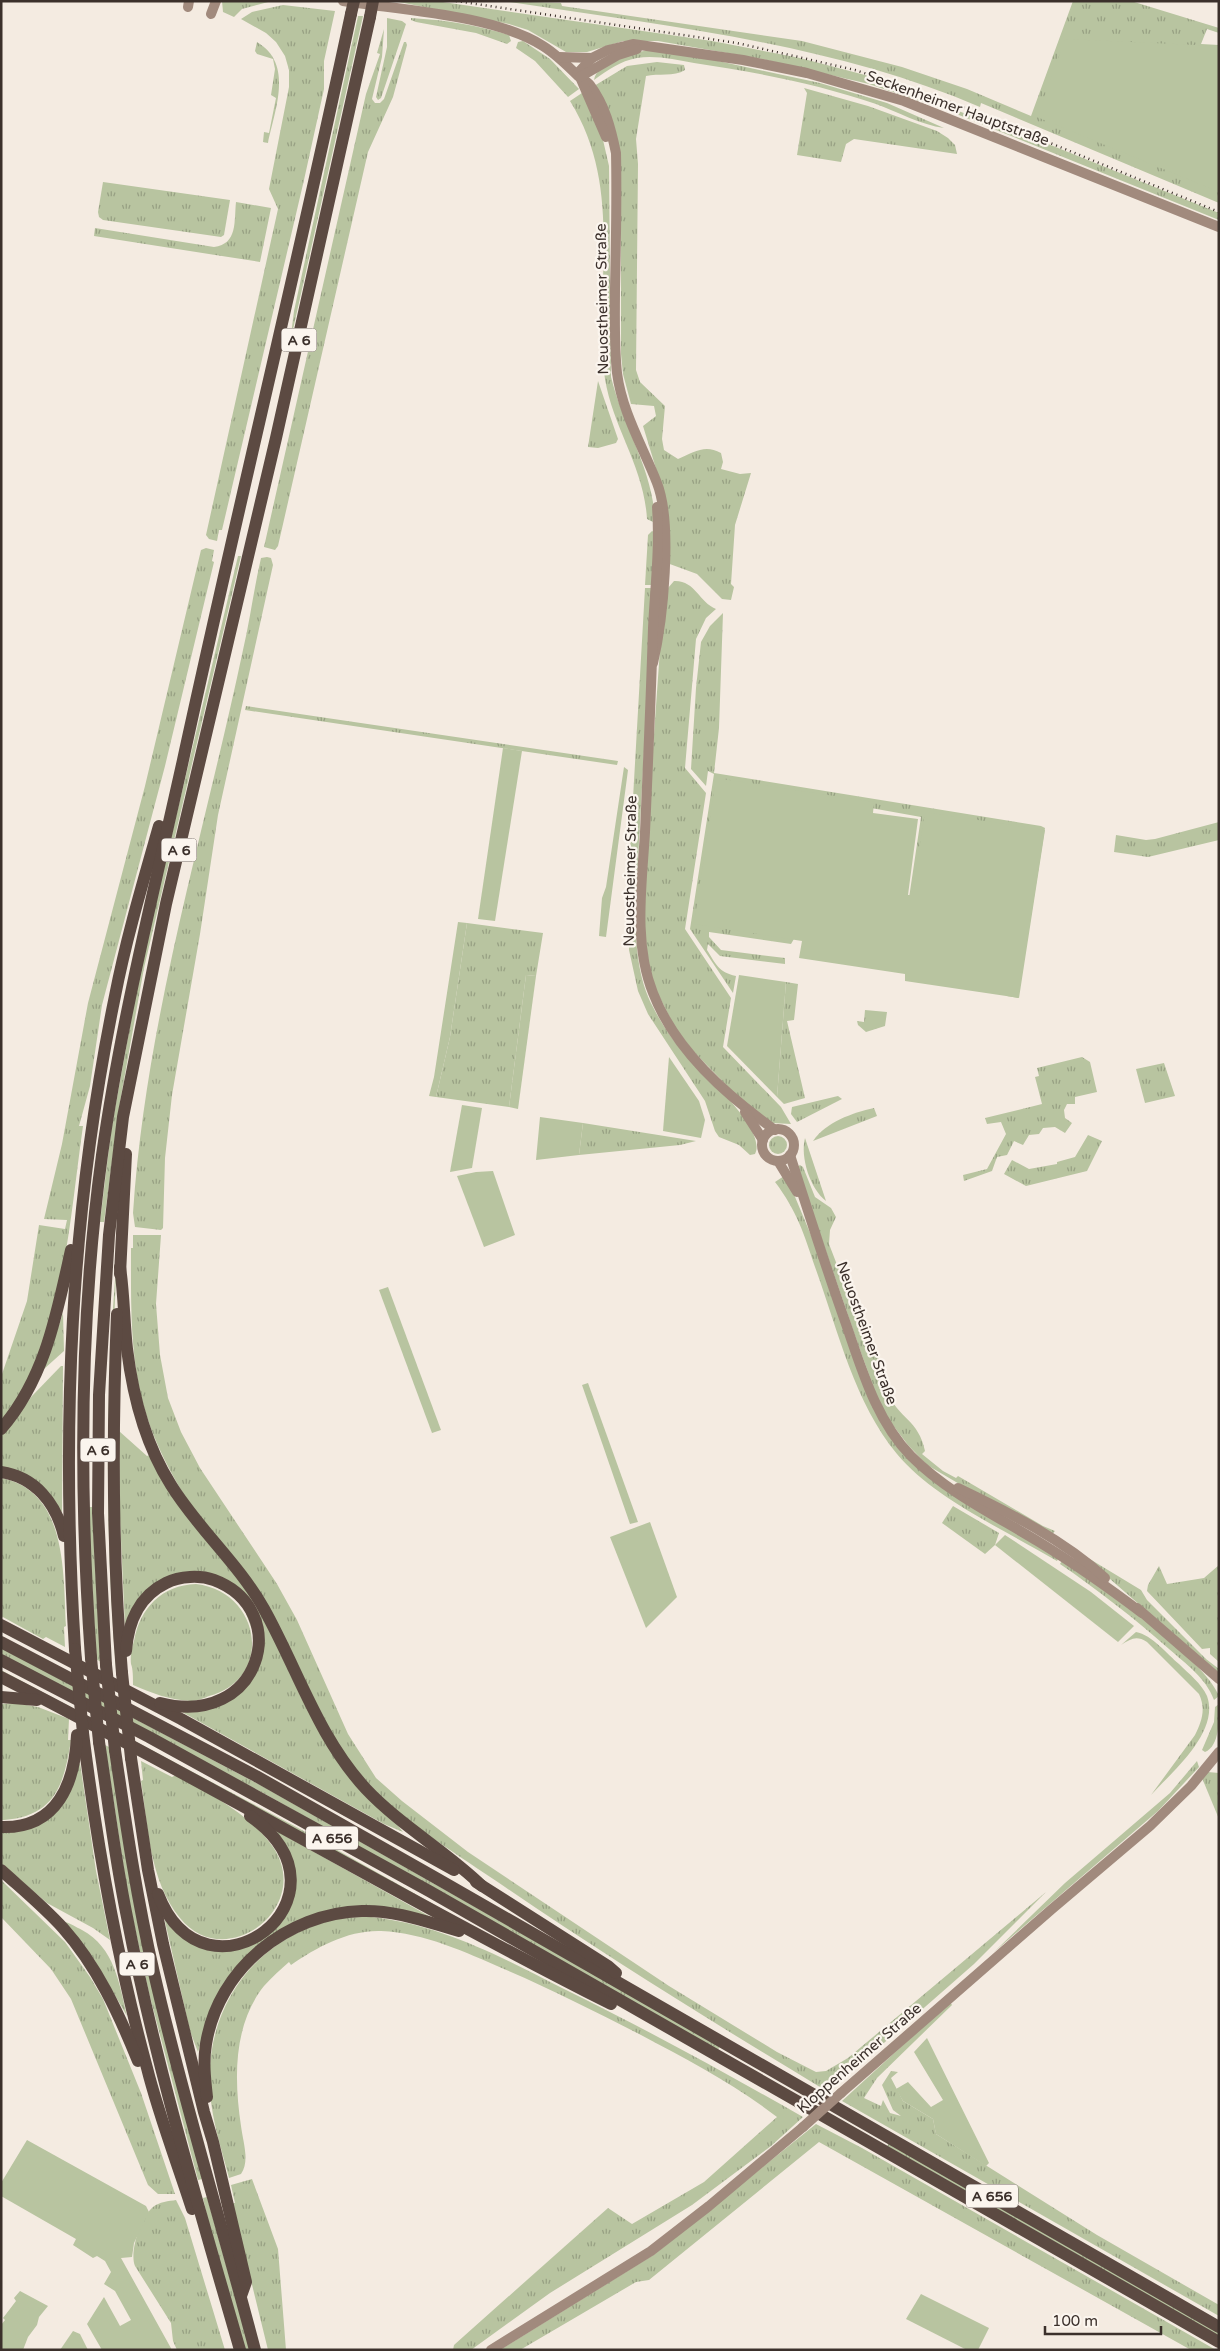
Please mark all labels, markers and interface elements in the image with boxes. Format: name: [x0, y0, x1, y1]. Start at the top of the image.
street label: Seckenheimer Hauptstraße: [864, 66, 1052, 150]
street label: Neuostheimer Straße: [592, 223, 612, 375]
road number: A 6: [282, 328, 316, 352]
street label: Neuostheimer Straße: [620, 795, 640, 947]
road number: A 6: [162, 838, 196, 862]
street label: Neuostheimer Straße: [833, 1259, 901, 1407]
road number: A 6: [80, 1438, 116, 1462]
road number: A 656: [306, 1826, 358, 1850]
road number: A 6: [120, 1952, 154, 1976]
street label: Kloppenheimer Straße: [793, 1999, 925, 2117]
road number: A 656: [966, 2184, 1018, 2208]
scale bar: [1045, 2304, 1161, 2336]
text: 100 m: [1052, 2312, 1098, 2330]

